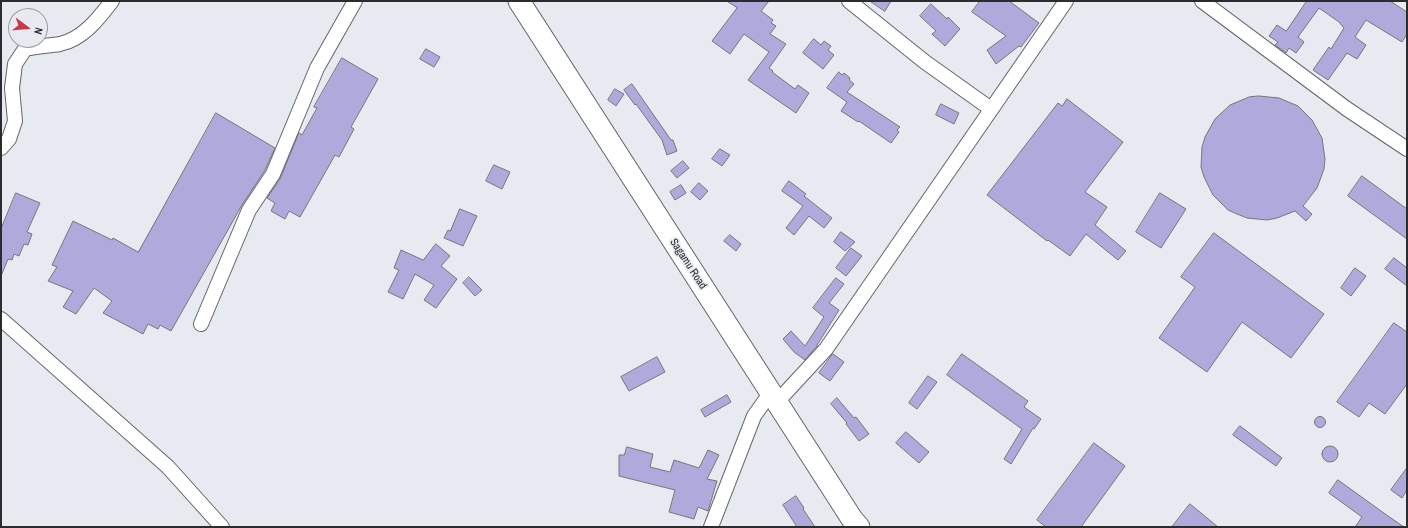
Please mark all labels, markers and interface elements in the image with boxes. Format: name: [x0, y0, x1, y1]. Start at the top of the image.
north arrow: [8, 8, 48, 48]
text: N: [31, 26, 46, 36]
street label: Sagamu Road: [667, 236, 709, 292]

